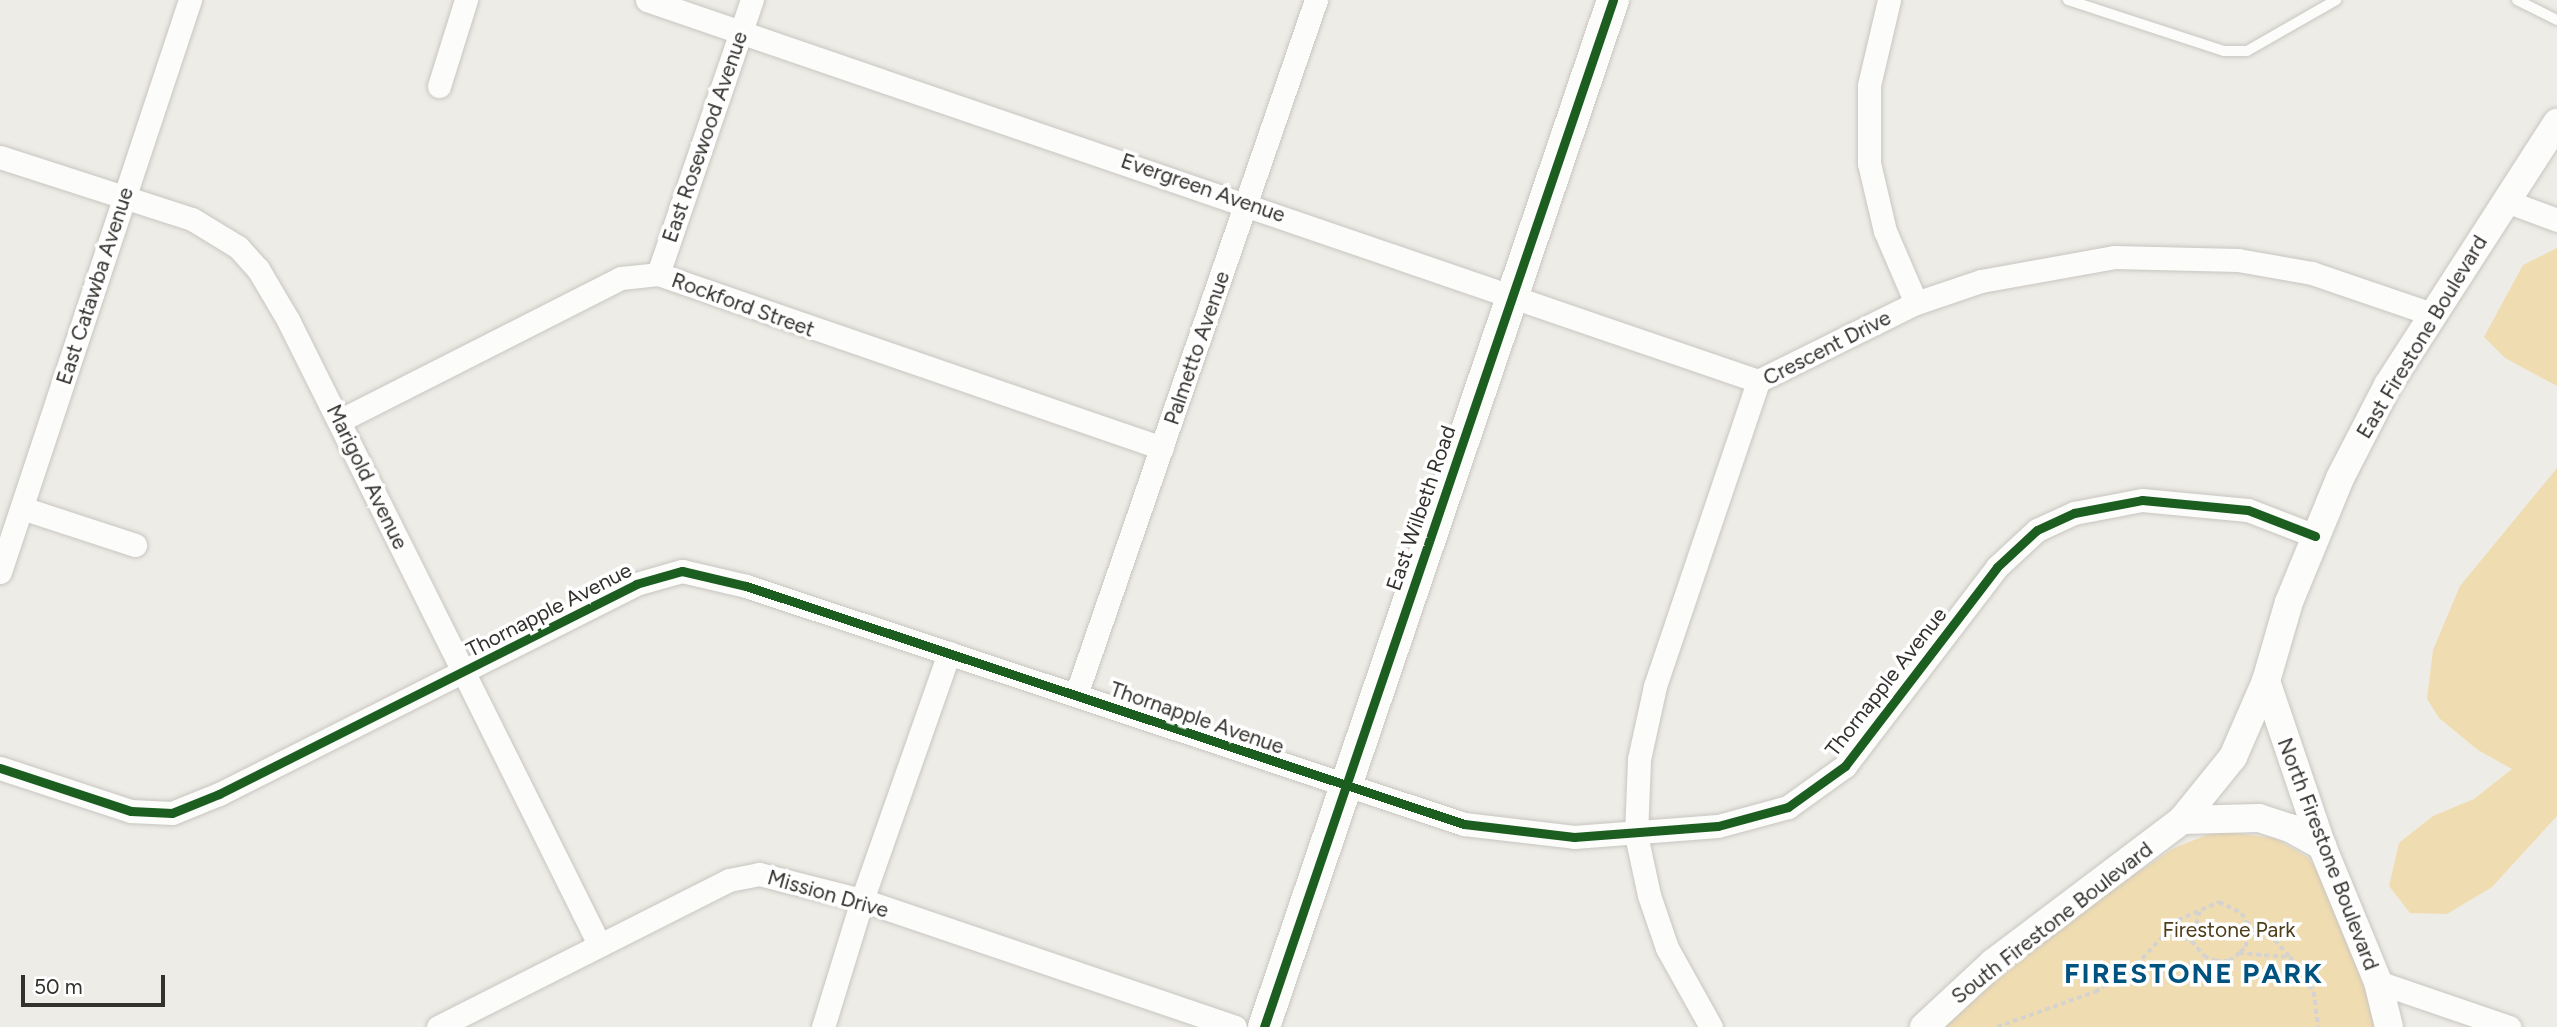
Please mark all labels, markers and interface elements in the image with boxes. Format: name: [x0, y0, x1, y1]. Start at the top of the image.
street label: East Rosewood Avenue: [657, 28, 753, 246]
street label: Evergreen Avenue: [1118, 148, 1288, 228]
street label: East Catawba Avenue: [51, 184, 139, 388]
street label: East Firestone Boulevard: [2351, 231, 2493, 443]
street label: Rockford Street: [668, 267, 818, 343]
street label: Palmetto Avenue: [1159, 268, 1235, 428]
street label: Crescent Drive: [1759, 305, 1895, 391]
street label: Marigold Avenue: [321, 400, 413, 554]
street label: East Wilbeth Road: [1381, 422, 1461, 594]
street label: Thornapple Avenue: [462, 557, 636, 663]
street label: Thornapple Avenue: [1820, 602, 1952, 762]
street label: Thornapple Avenue: [1107, 676, 1287, 760]
street label: North Firestone Boulevard: [2272, 734, 2384, 974]
street label: South Firestone Boulevard: [1947, 837, 2157, 1009]
street label: Mission Drive: [765, 865, 891, 923]
park label: Firestone Park: [2162, 917, 2296, 943]
district label: FIRESTONE PARK: [2066, 956, 2322, 990]
scale bar: [24, 960, 168, 1004]
text: 50 m: [34, 974, 83, 999]

